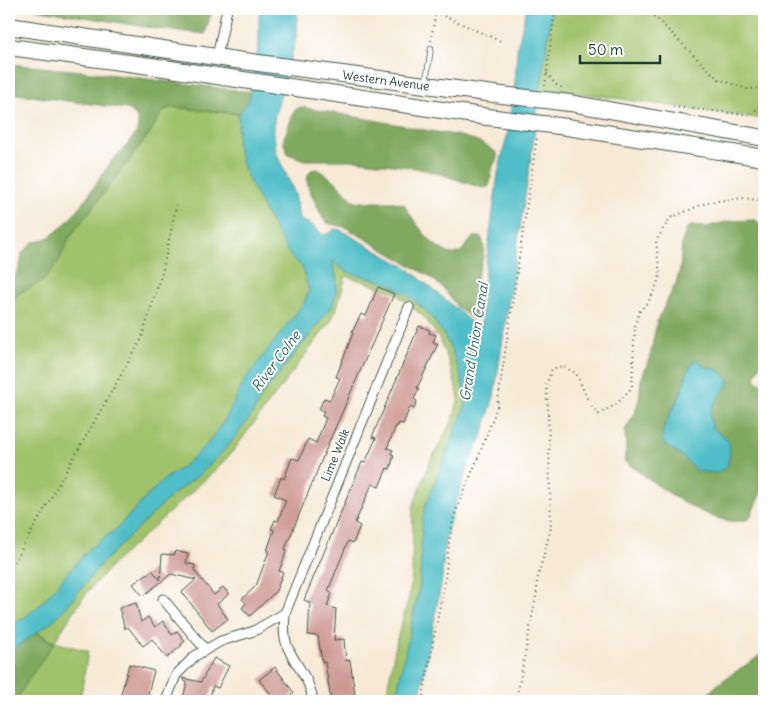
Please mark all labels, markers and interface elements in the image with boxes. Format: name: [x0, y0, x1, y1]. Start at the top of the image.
scale bar: [580, 32, 660, 64]
text: 50 m: [588, 40, 623, 59]
street label: Western Avenue: [342, 67, 431, 93]
water label: Grand Union Canal: [456, 280, 493, 402]
water label: River Colne: [247, 326, 305, 395]
street label: Lime Walk: [318, 427, 352, 483]

